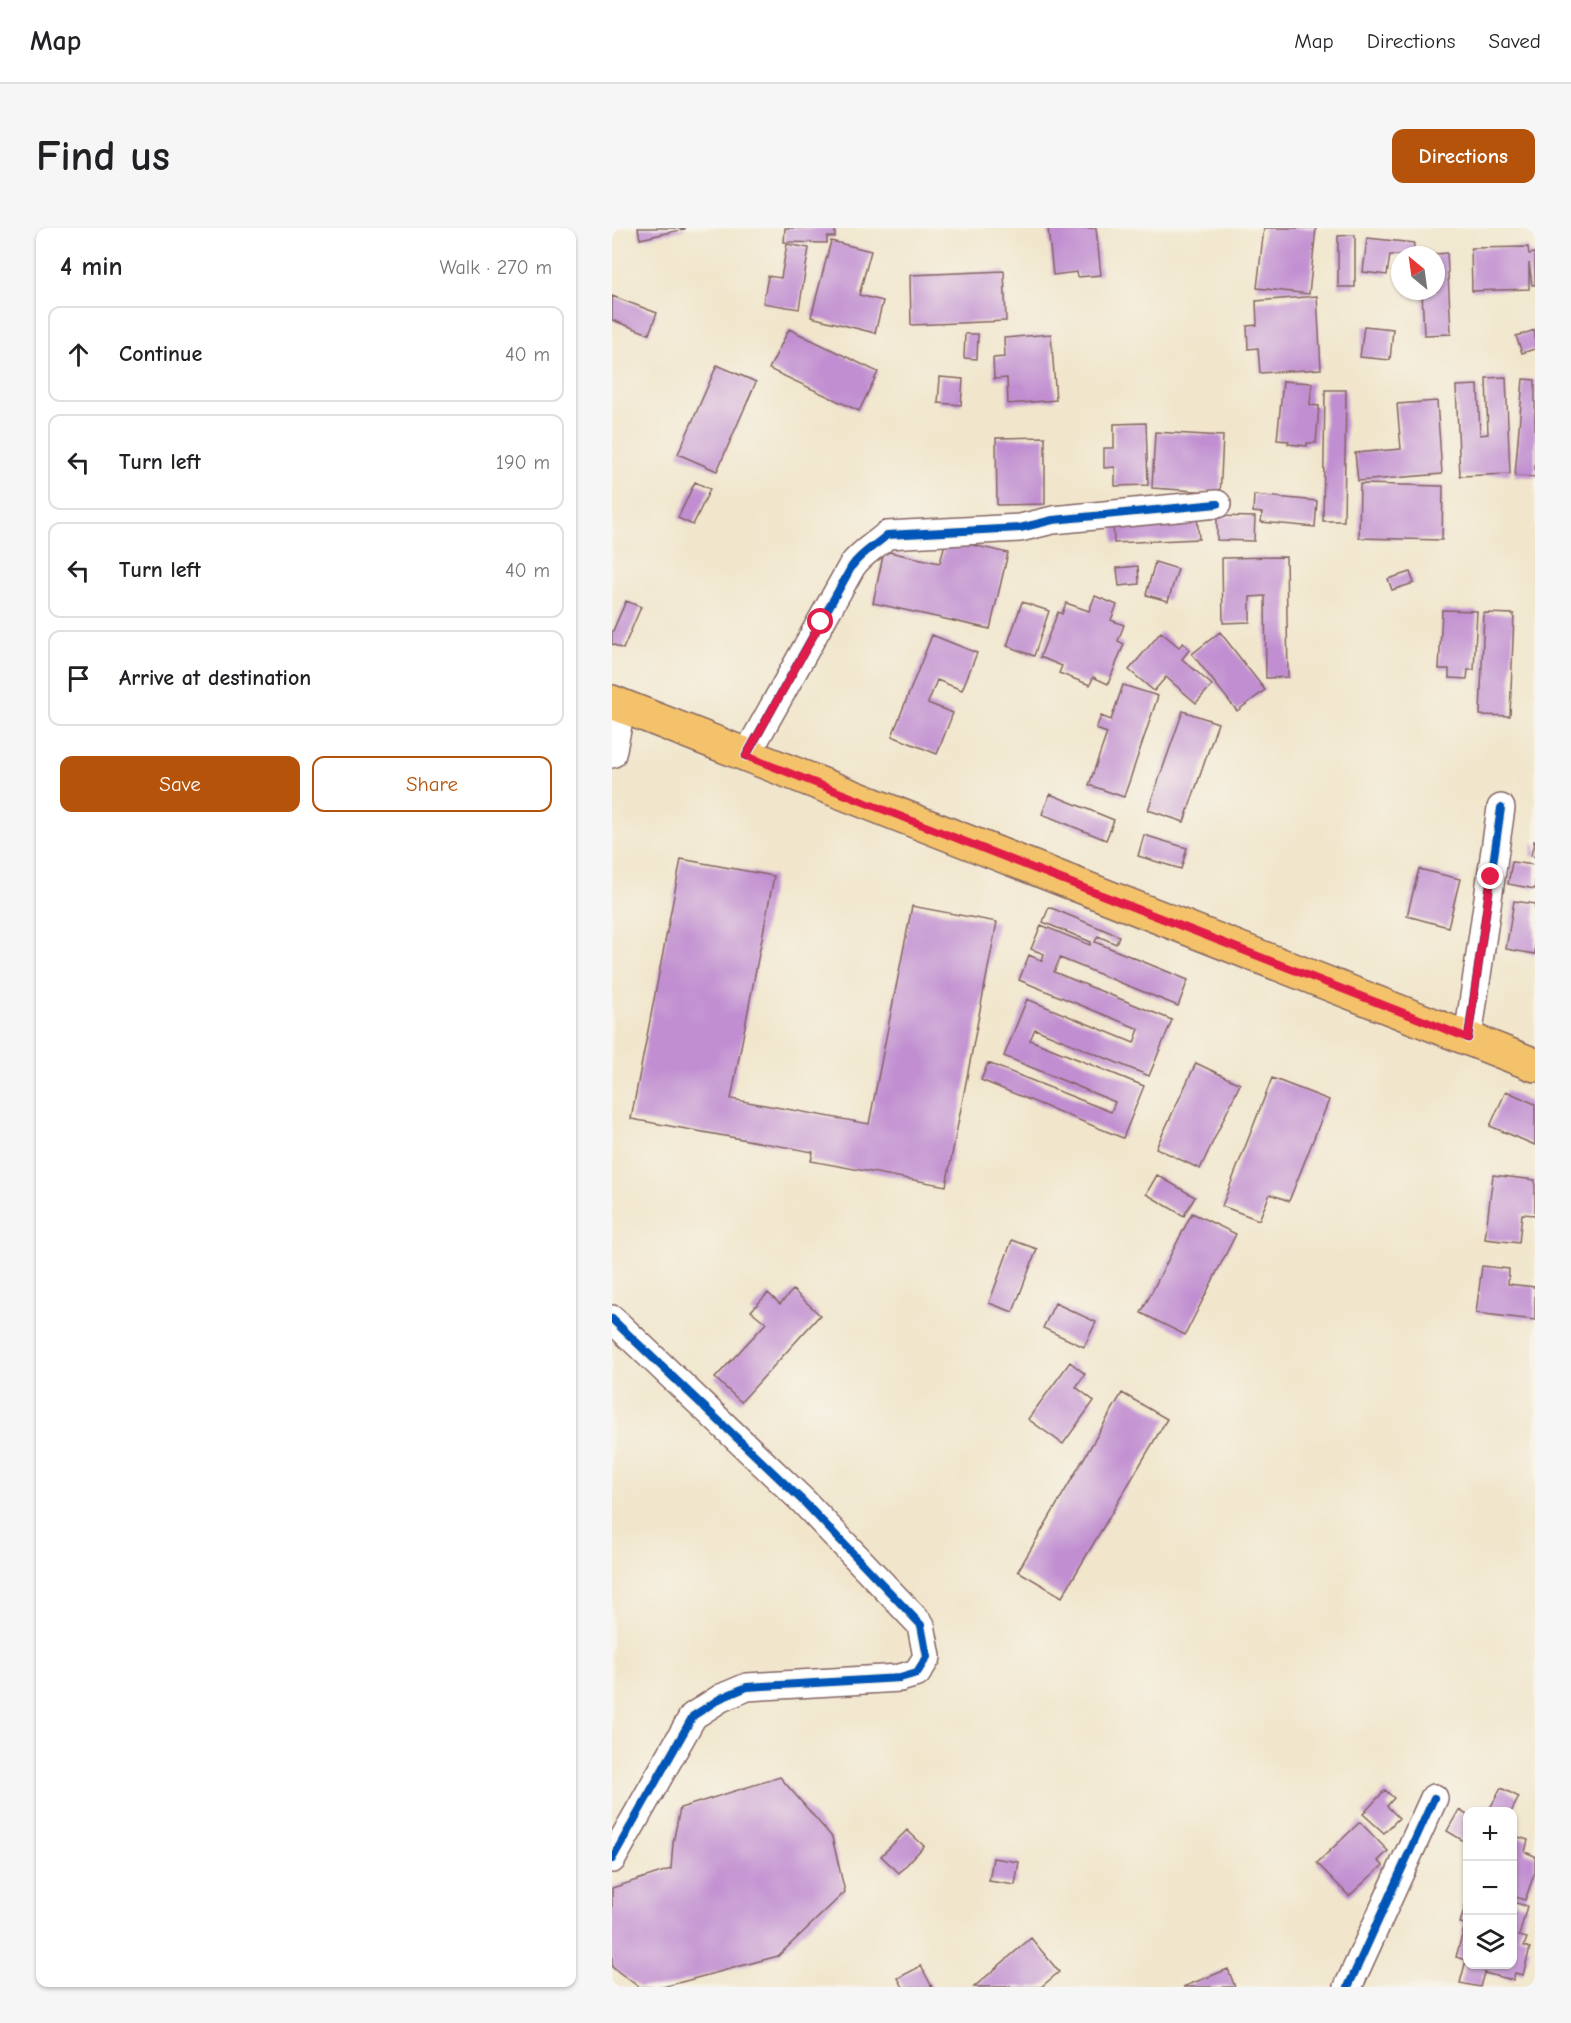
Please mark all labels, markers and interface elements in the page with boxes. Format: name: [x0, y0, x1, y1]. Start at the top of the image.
text: Map: [30, 25, 81, 57]
text: Map: [1294, 29, 1334, 53]
text: Directions: [1367, 29, 1456, 53]
text: Saved: [1489, 29, 1541, 53]
button: Directions: [1392, 129, 1535, 183]
text: Find us: [36, 132, 170, 181]
north arrow: [1391, 246, 1445, 300]
text: 4 min: [60, 252, 123, 282]
text: Walk · 270 m: [439, 256, 552, 279]
icon: ahead: [62, 338, 95, 371]
text: Continue: [119, 341, 202, 367]
text: 40 m: [505, 343, 550, 366]
icon: left: [62, 446, 95, 479]
text: Turn left: [119, 449, 201, 475]
text: 190 m: [496, 451, 550, 474]
icon: left: [62, 554, 95, 587]
text: Turn left: [119, 557, 201, 583]
text: 40 m: [505, 559, 550, 582]
route start: [807, 608, 833, 634]
icon: arrive: [62, 662, 95, 695]
text: Arrive at destination: [119, 665, 311, 691]
button: Save: [60, 756, 300, 812]
button: Share: [312, 756, 552, 812]
route end: [1477, 863, 1503, 889]
map controls: [1463, 1807, 1517, 1969]
button: +: [1463, 1807, 1517, 1861]
button: −: [1463, 1861, 1517, 1915]
button: layers: [1463, 1915, 1517, 1969]

